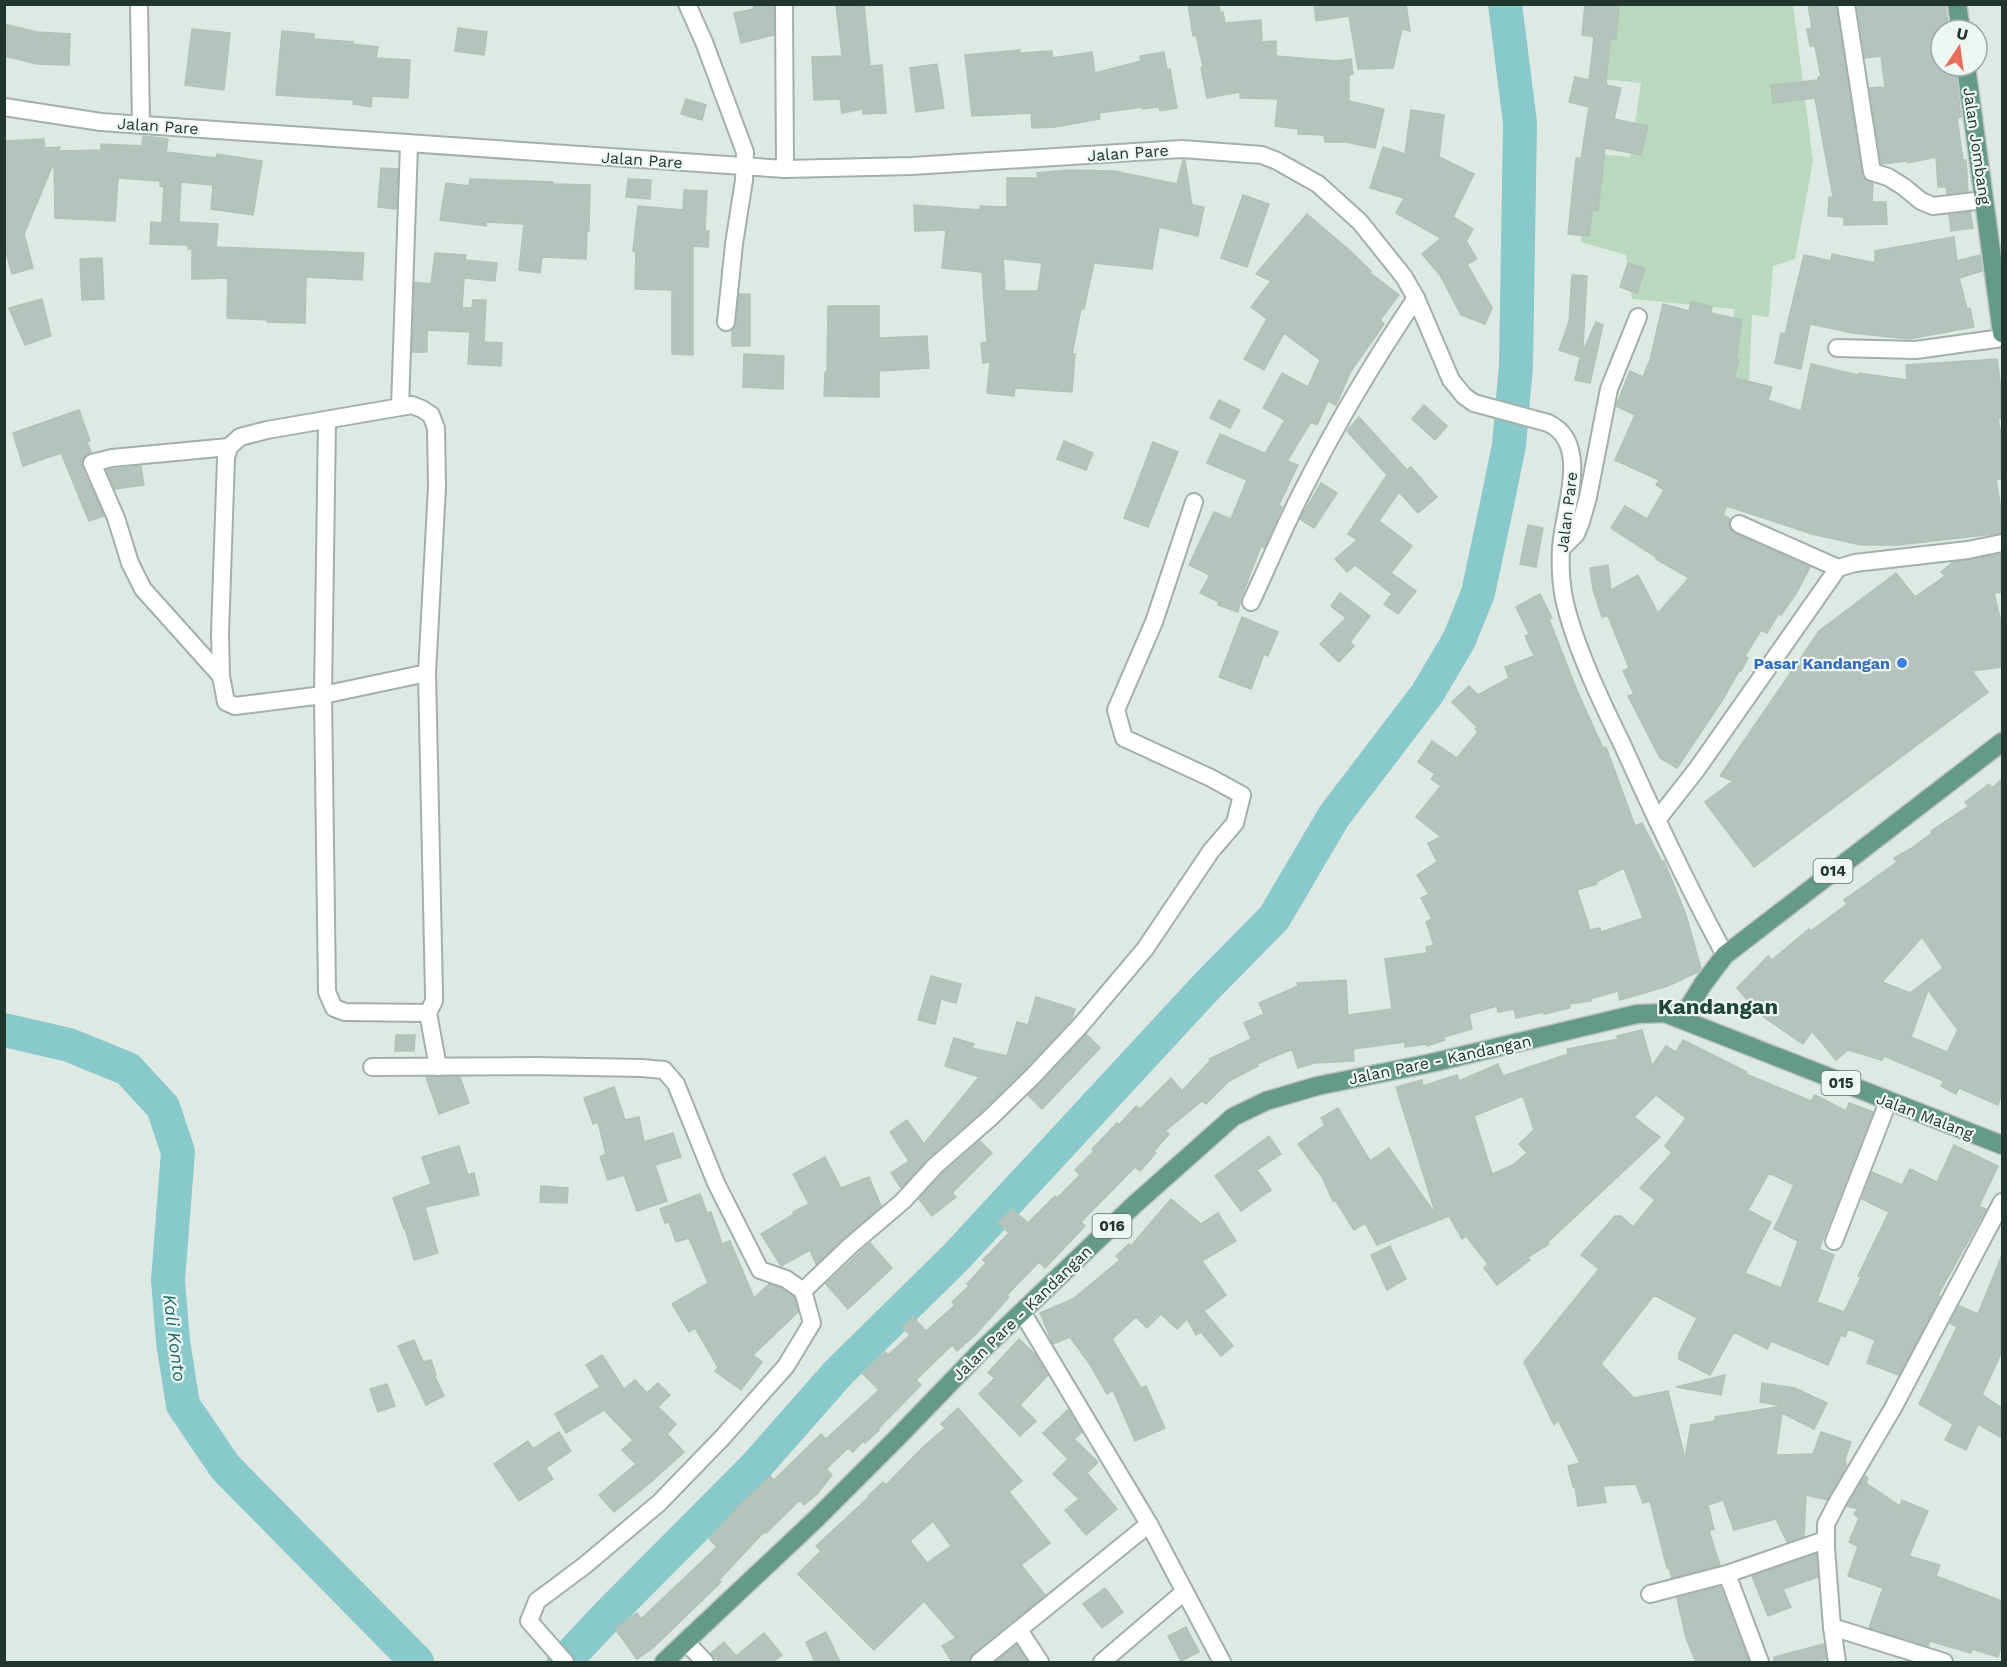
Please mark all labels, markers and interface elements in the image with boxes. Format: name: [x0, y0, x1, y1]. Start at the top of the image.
north arrow: [1929, 18, 1989, 78]
text: U: [1955, 23, 1970, 44]
street label: Jalan Jombang: [1959, 86, 1995, 206]
street label: Jalan Pare: [117, 114, 199, 138]
street label: Jalan Pare: [1087, 141, 1169, 165]
street label: Jalan Pare: [601, 148, 683, 172]
street label: Jalan Pare: [1553, 470, 1581, 554]
place label: Pasar Kandangan: [1754, 654, 1890, 673]
marker: Pasar Kandangan: [1895, 656, 1909, 670]
road number: 014: [1814, 859, 1852, 883]
district label: Kandangan: [1658, 994, 1778, 1019]
street label: Jalan Pare - Kandangan: [1347, 1031, 1533, 1089]
road number: 015: [1822, 1071, 1860, 1095]
street label: Jalan Malang: [1874, 1089, 1977, 1143]
road number: 016: [1092, 1214, 1132, 1238]
street label: Jalan Pare - Kandangan: [948, 1241, 1096, 1385]
water label: Kali Konto: [159, 1293, 191, 1383]

